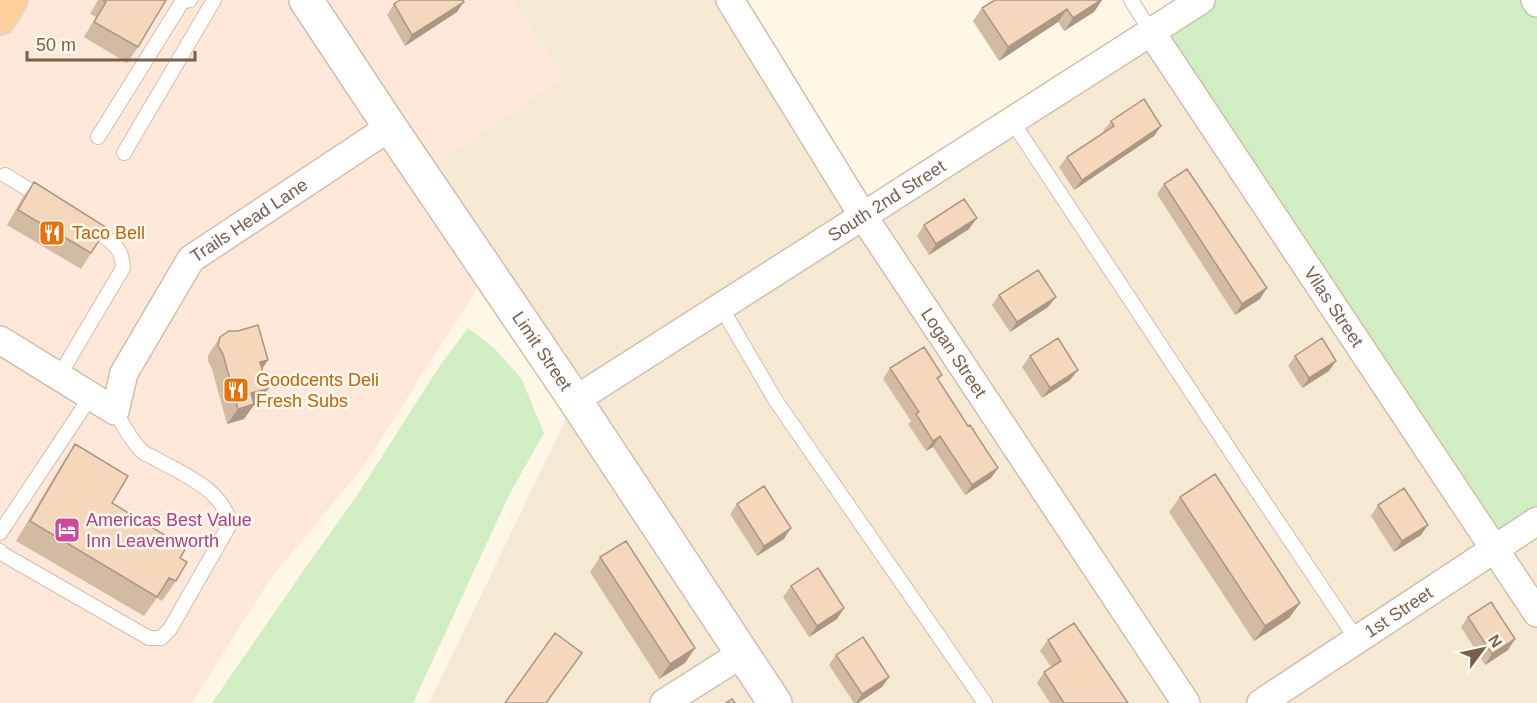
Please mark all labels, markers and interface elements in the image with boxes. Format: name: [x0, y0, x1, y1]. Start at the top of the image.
scale bar: [27, 24, 195, 62]
text: 50 m: [36, 35, 76, 55]
street label: South 2nd Street: [824, 156, 949, 246]
street label: Trails Head Lane: [187, 174, 311, 267]
restaurant icon: Taco Bell: [37, 218, 67, 248]
place label: Taco Bell: [72, 223, 145, 243]
street label: Vilas Street: [1300, 263, 1367, 351]
street label: Logan Street: [917, 304, 991, 401]
street label: Limit Street: [508, 308, 576, 394]
place label: Goodcents Deli Fresh Subs: [256, 370, 379, 411]
restaurant icon: Goodcents Deli Fresh Subs: [221, 375, 251, 405]
place label: Americas Best Value Inn Leavenworth: [86, 510, 252, 551]
hotel icon: Americas Best Value Inn Leavenworth: [52, 515, 82, 545]
street label: 1st Street: [1361, 583, 1436, 642]
north arrow: [1453, 619, 1513, 679]
text: N: [1485, 632, 1505, 651]

